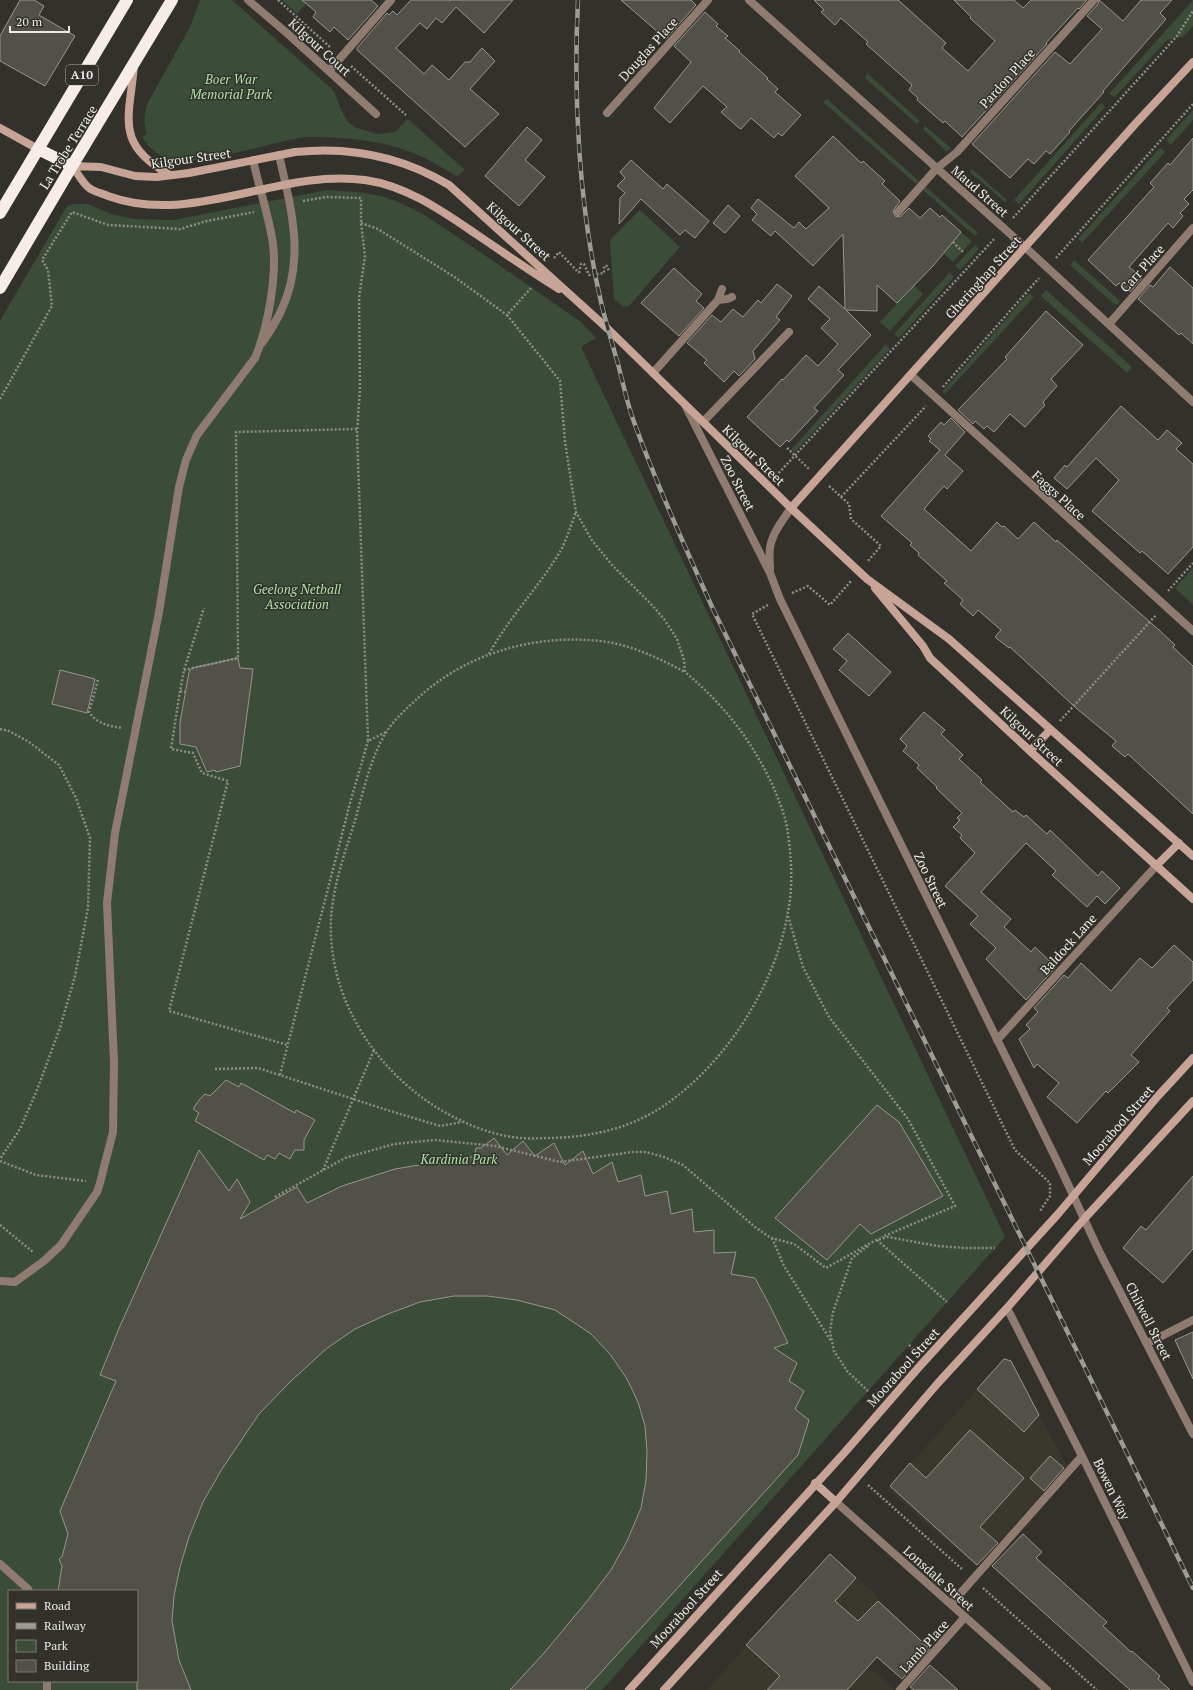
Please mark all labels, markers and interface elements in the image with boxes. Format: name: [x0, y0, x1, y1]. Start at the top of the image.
scale bar: [10, 8, 69, 34]
street label: Douglas Place: [614, 13, 682, 85]
text: 20 m: [16, 14, 43, 29]
street label: Kilgour Court: [285, 14, 355, 80]
street label: Pardon Place: [975, 44, 1039, 112]
road number: A10: [66, 65, 98, 85]
park label: Boer War Memorial Park: [189, 70, 273, 103]
street label: La Trobe Terrace: [35, 101, 101, 193]
street label: Kilgour Street: [150, 143, 232, 173]
street label: Maud Street: [948, 161, 1013, 221]
street label: Kilgour Street: [483, 197, 555, 265]
street label: Gheringhap Street: [941, 231, 1025, 322]
street label: Carr Place: [1116, 240, 1168, 296]
street label: Kilgour Street: [719, 421, 789, 490]
street label: Zoo Street: [716, 452, 760, 514]
street label: Faggs Place: [1028, 466, 1090, 524]
park label: Geelong Netball Association: [253, 580, 342, 613]
street label: Kilgour Street: [996, 702, 1068, 770]
street label: Zoo Street: [910, 849, 952, 911]
street label: Baldock Lane: [1036, 909, 1100, 979]
street label: Moorabool Street: [1078, 1081, 1158, 1169]
park label: Kardinia Park: [419, 1150, 498, 1168]
street label: Chilwell Street: [1122, 1279, 1176, 1363]
street label: Moorabool Street: [863, 1324, 943, 1410]
street label: Bowen Way: [1089, 1455, 1135, 1523]
street label: Lonsdale Street: [900, 1541, 978, 1615]
street label: Moorabool Street: [646, 1565, 726, 1651]
legend: [8, 1590, 138, 1682]
text: Road: [44, 1598, 71, 1613]
street label: Lamb Place: [895, 1616, 953, 1676]
text: Railway: [44, 1618, 87, 1633]
text: Park: [44, 1638, 69, 1653]
text: Building: [44, 1658, 90, 1673]

